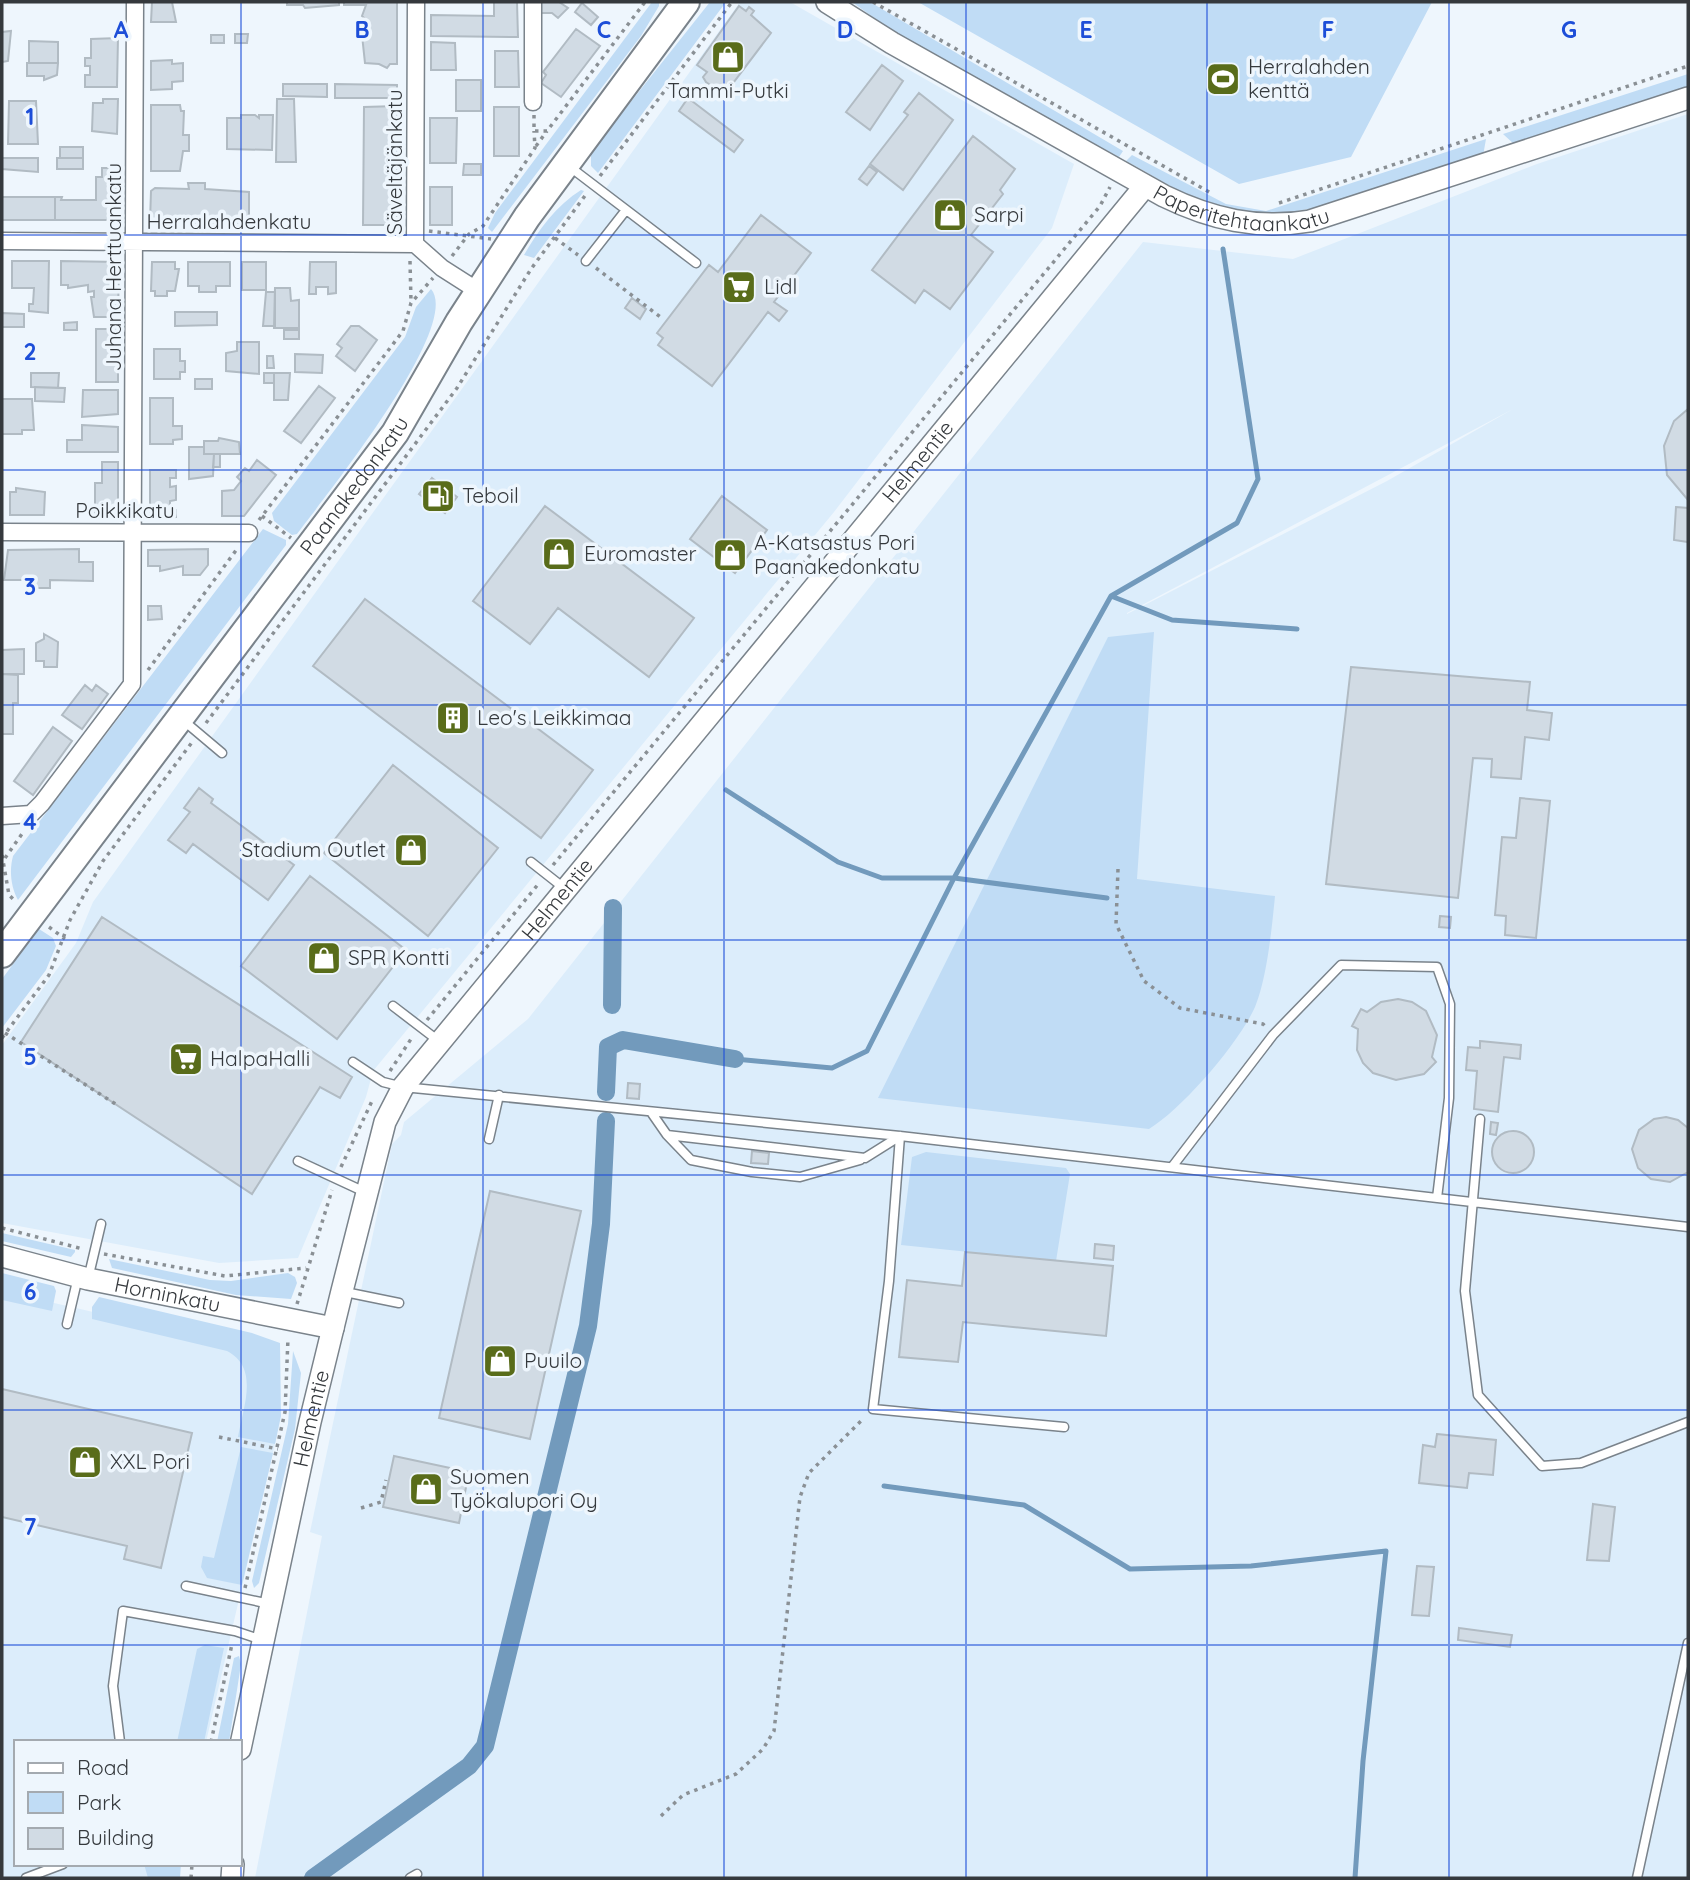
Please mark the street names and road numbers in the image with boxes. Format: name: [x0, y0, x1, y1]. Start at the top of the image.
street label: Säveltäjänkatu: [381, 89, 407, 235]
street label: Juhana Herttuankatu: [100, 163, 126, 371]
street label: Paperitehtaankatu: [1149, 179, 1333, 236]
street label: Herralahdenkatu: [147, 208, 311, 234]
street label: Paanakedonkatu: [294, 412, 414, 560]
street label: Helmentie: [876, 415, 958, 507]
street label: Poikkikatu: [75, 497, 175, 523]
street label: Helmentie: [515, 852, 598, 945]
street label: Horninkatu: [112, 1271, 223, 1317]
street label: Helmentie: [287, 1367, 334, 1469]

